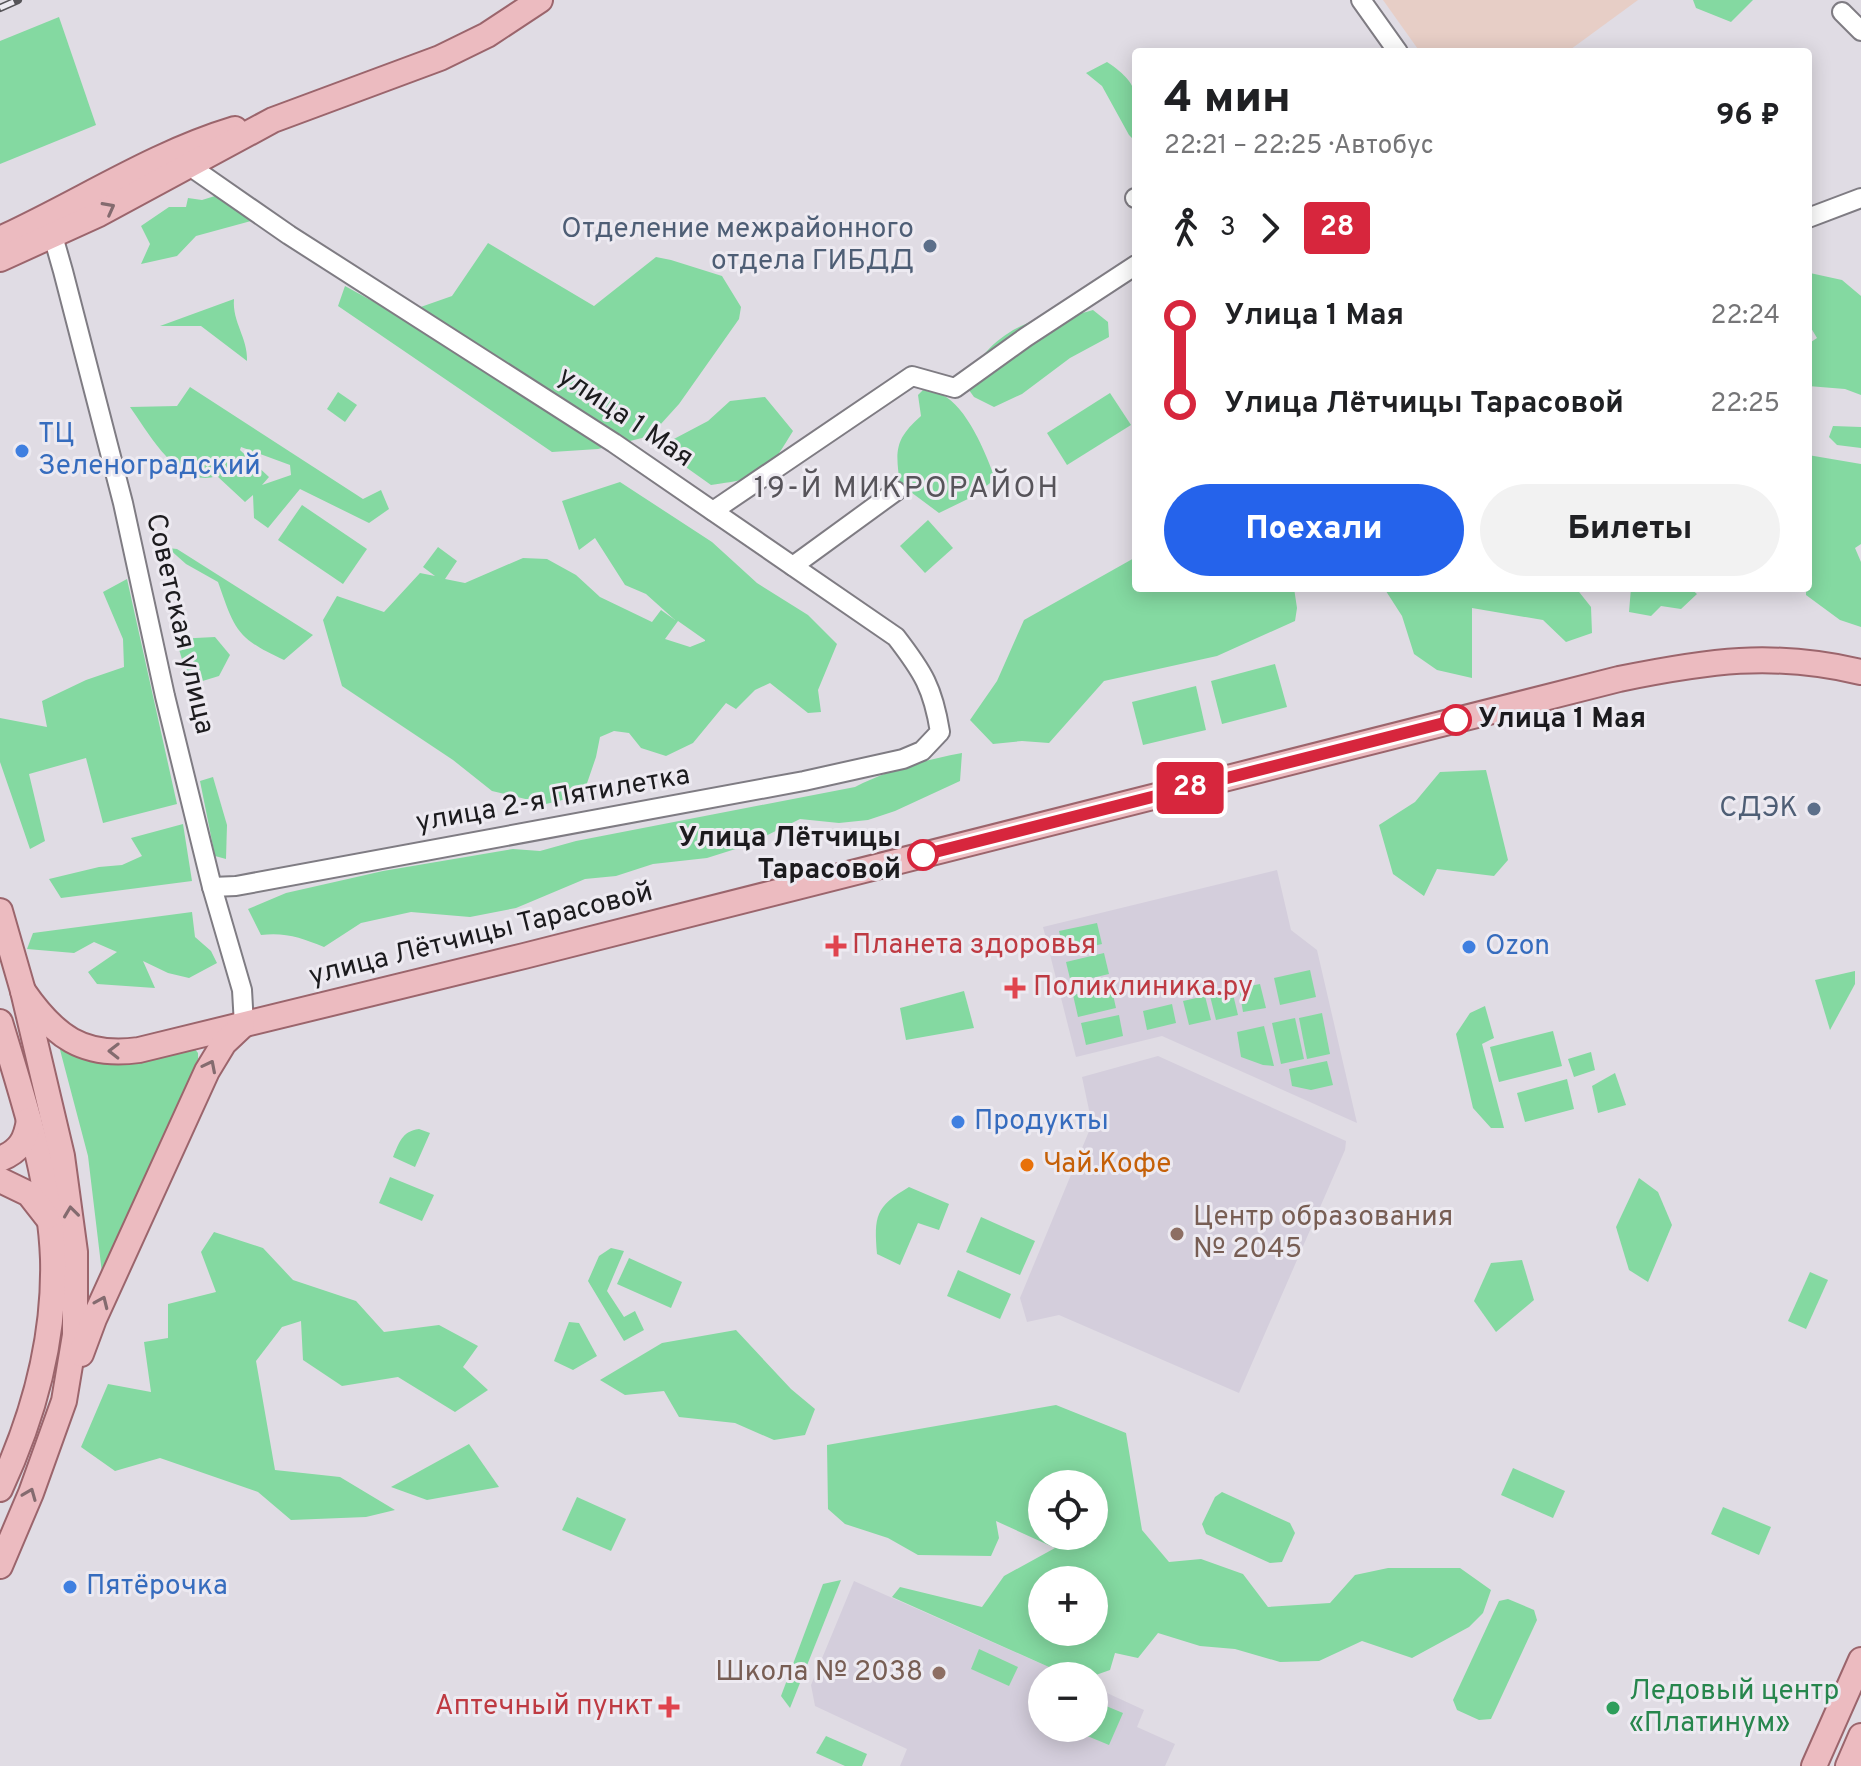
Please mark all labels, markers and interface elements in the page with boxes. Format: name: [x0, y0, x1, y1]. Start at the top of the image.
text: 4 мин: [1164, 72, 1291, 128]
text: 96 ₽: [1716, 98, 1780, 135]
text: 22:21 – 22:25 · Автобус: [1164, 130, 1434, 163]
one-way arrow: [101, 202, 115, 218]
icon: walk: [1164, 206, 1208, 250]
icon: forward: [1248, 206, 1292, 250]
text: 28: [1320, 210, 1354, 246]
place label: Отделение межрайонного отдела ГИБДД: [561, 212, 914, 280]
text: 3: [1220, 212, 1236, 245]
marker: Отделение межрайонного отдела ГИБДД: [921, 237, 939, 255]
text: Улица 1 Мая: [1224, 298, 1404, 335]
text: 22:24: [1711, 300, 1780, 333]
street label: улица 1 Мая: [550, 359, 700, 477]
text: Улица Лётчицы Тарасовой: [1224, 386, 1624, 423]
text: 22:25: [1710, 388, 1780, 421]
place label: ТЦ Зеленоградский: [38, 417, 261, 485]
marker: ТЦ Зеленоградский: [13, 442, 31, 460]
district label: 19-Й МИКРОРАЙОН: [754, 468, 1060, 508]
button: Поехали: [1164, 484, 1464, 576]
button: Билеты: [1480, 484, 1780, 576]
street label: Советская улица: [136, 510, 222, 738]
place label: Улица 1 Мая: [1478, 702, 1646, 738]
marker: Улица 1 Мая: [1441, 705, 1471, 735]
street label: улица 2-я Пятилетка: [413, 758, 693, 842]
line badge: 28: [1154, 762, 1226, 814]
text: 28: [1173, 770, 1207, 806]
place label: СДЭК: [1719, 791, 1798, 827]
marker: СДЭК: [1805, 800, 1823, 818]
place label: Улица Лётчицы Тарасовой: [678, 821, 901, 889]
marker: Улица Лётчицы Тарасовой: [908, 840, 938, 870]
street label: улица Лётчицы Тарасовой: [305, 875, 657, 995]
place label: Планета здоровья: [852, 928, 1096, 964]
place label: Ozon: [1485, 929, 1550, 965]
marker: Планета здоровья: [827, 937, 845, 955]
marker: Ozon: [1460, 938, 1478, 956]
place label: Поликлиника.ру: [1033, 970, 1253, 1006]
marker: Поликлиника.ру: [1004, 977, 1026, 999]
one-way arrow: [107, 1043, 119, 1060]
one-way arrow: [201, 1059, 216, 1074]
place label: Продукты: [974, 1104, 1109, 1140]
marker: Продукты: [949, 1113, 967, 1131]
place label: Чай.Кофе: [1043, 1147, 1171, 1183]
marker: Чай.Кофе: [1018, 1156, 1036, 1174]
place label: Центр образования № 2045: [1193, 1200, 1453, 1268]
one-way arrow: [63, 1205, 80, 1219]
marker: Центр образования № 2045: [1168, 1225, 1186, 1243]
one-way arrow: [92, 1296, 108, 1310]
map controls: [1028, 1470, 1108, 1742]
button: locate: [1028, 1470, 1108, 1550]
one-way arrow: [20, 1488, 37, 1502]
button: +: [1028, 1566, 1108, 1646]
place label: Пятёрочка: [86, 1569, 228, 1605]
marker: Пятёрочка: [61, 1578, 79, 1596]
place label: Школа № 2038: [715, 1655, 923, 1691]
button: −: [1028, 1662, 1108, 1742]
marker: Школа № 2038: [930, 1664, 948, 1682]
place label: Ледовый центр «Платинум»: [1629, 1674, 1839, 1742]
place label: Аптечный пункт: [435, 1689, 653, 1725]
marker: Аптечный пункт: [660, 1698, 678, 1716]
marker: Ледовый центр «Платинум»: [1604, 1699, 1622, 1717]

